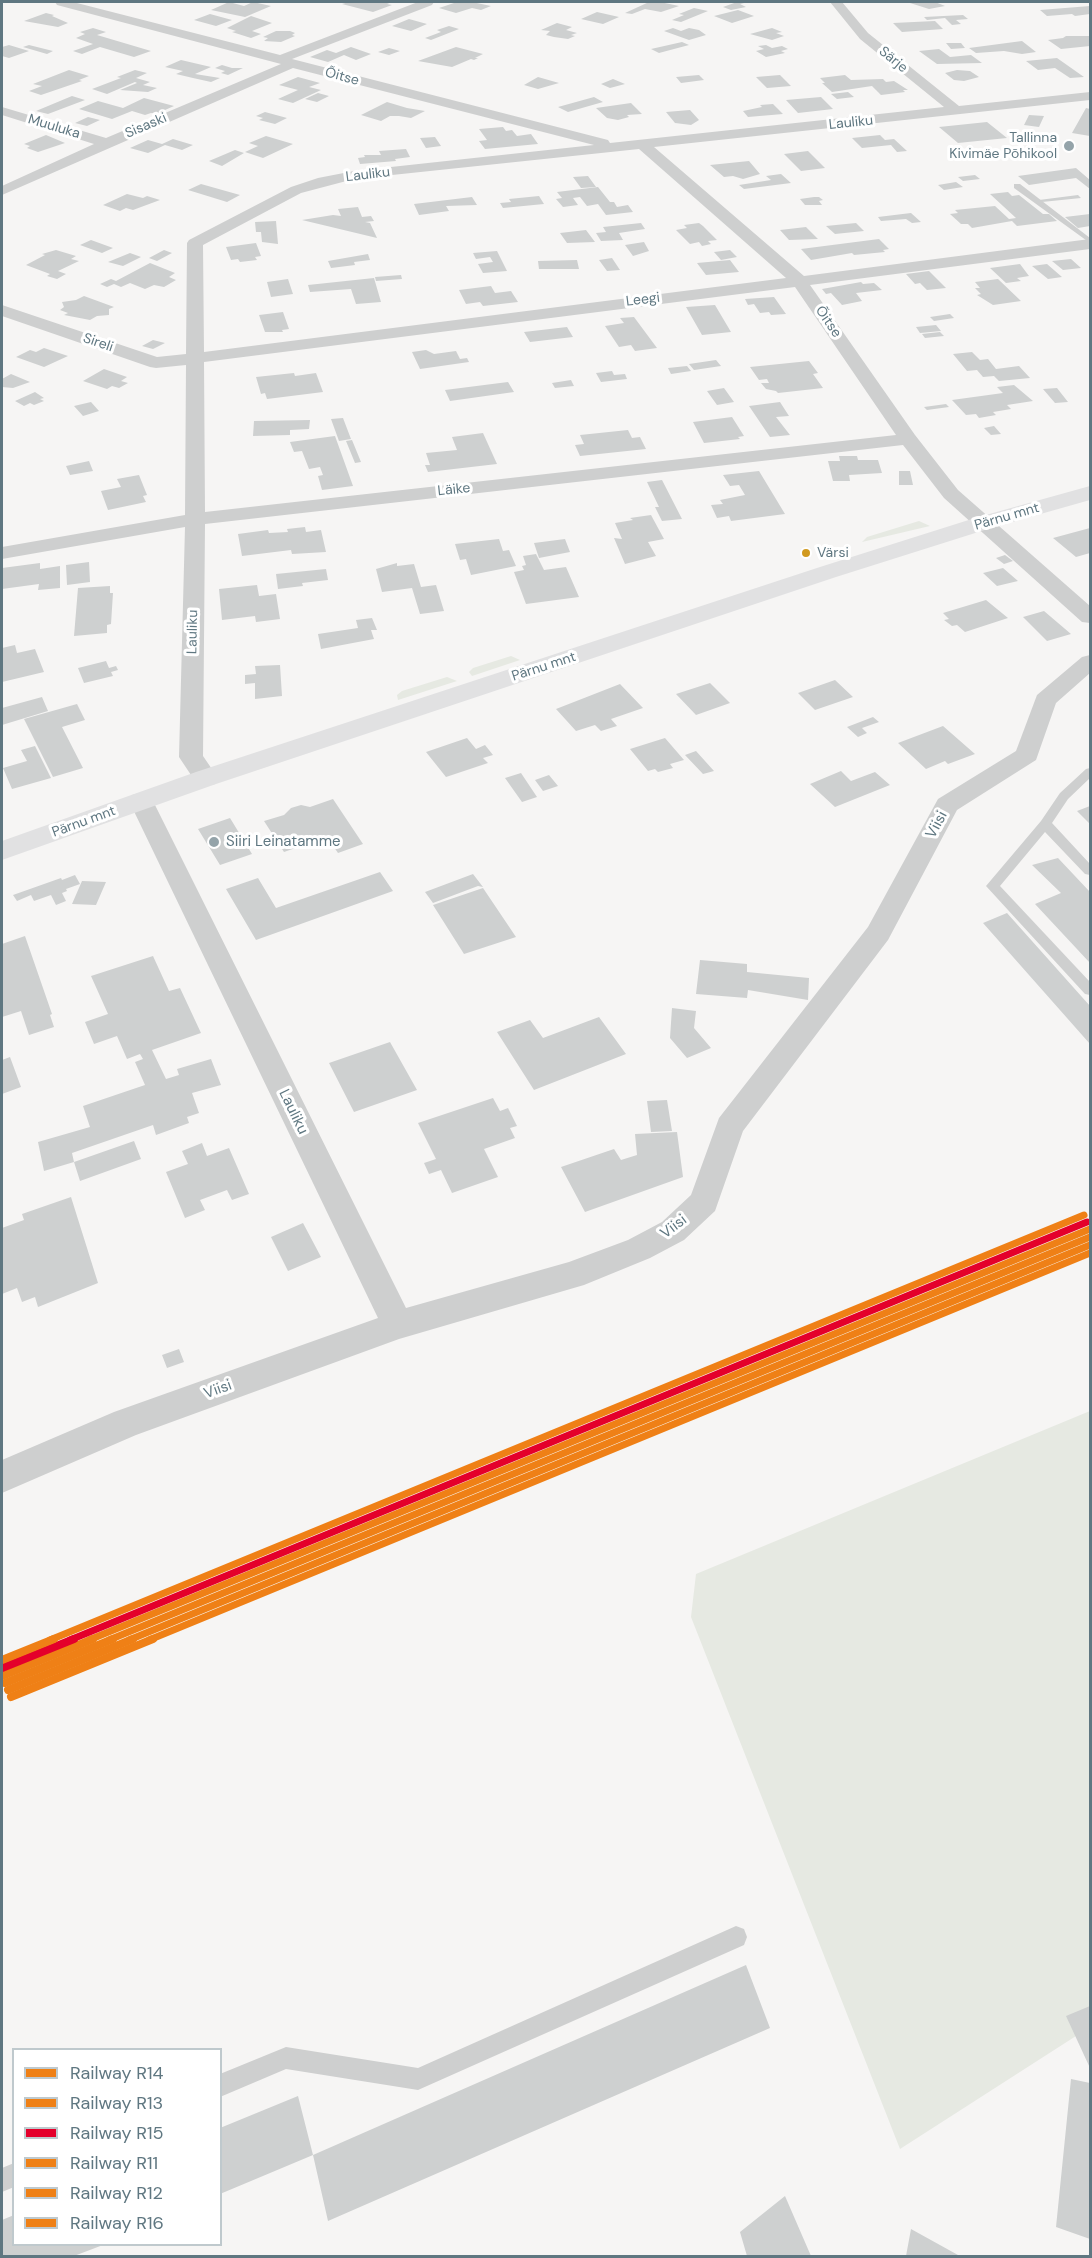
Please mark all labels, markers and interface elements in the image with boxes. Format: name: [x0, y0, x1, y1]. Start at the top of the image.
street label: Särje: [875, 43, 911, 77]
street label: Õitse: [323, 64, 361, 90]
street label: Sisaski: [123, 110, 169, 142]
street label: Muuluka: [26, 111, 82, 143]
street label: Lauliku: [828, 112, 874, 134]
place label: Tallinna Kivimäe Põhikool: [949, 130, 1057, 162]
marker: Tallinna Kivimäe Põhikool: [1062, 139, 1076, 153]
street label: Lauliku: [345, 164, 391, 186]
street label: Leegi: [625, 290, 661, 310]
street label: Õitse: [811, 303, 845, 341]
street label: Sireli: [81, 330, 115, 356]
street label: Läike: [437, 480, 471, 500]
street label: Pärnu mnt: [973, 500, 1041, 534]
place label: Värsi: [817, 545, 849, 561]
marker: Värsi: [800, 547, 812, 559]
street label: Lauliku: [184, 610, 202, 654]
street label: Pärnu mnt: [510, 649, 578, 685]
street label: Pärnu mnt: [50, 803, 118, 841]
street label: Viisi: [922, 808, 952, 842]
place label: Siiri Leinatamme: [226, 833, 341, 851]
marker: Siiri Leinatamme: [207, 835, 221, 849]
street label: Lauliku: [274, 1087, 312, 1137]
street label: Viisi: [657, 1211, 691, 1243]
street label: Viisi: [202, 1377, 234, 1403]
legend: [12, 2048, 222, 2246]
text: Railway R14: [70, 2061, 164, 2085]
text: Railway R13: [70, 2091, 163, 2115]
text: Railway R15: [70, 2121, 164, 2145]
text: Railway R11: [70, 2151, 158, 2175]
text: Railway R12: [70, 2181, 163, 2205]
text: Railway R16: [70, 2211, 164, 2235]

